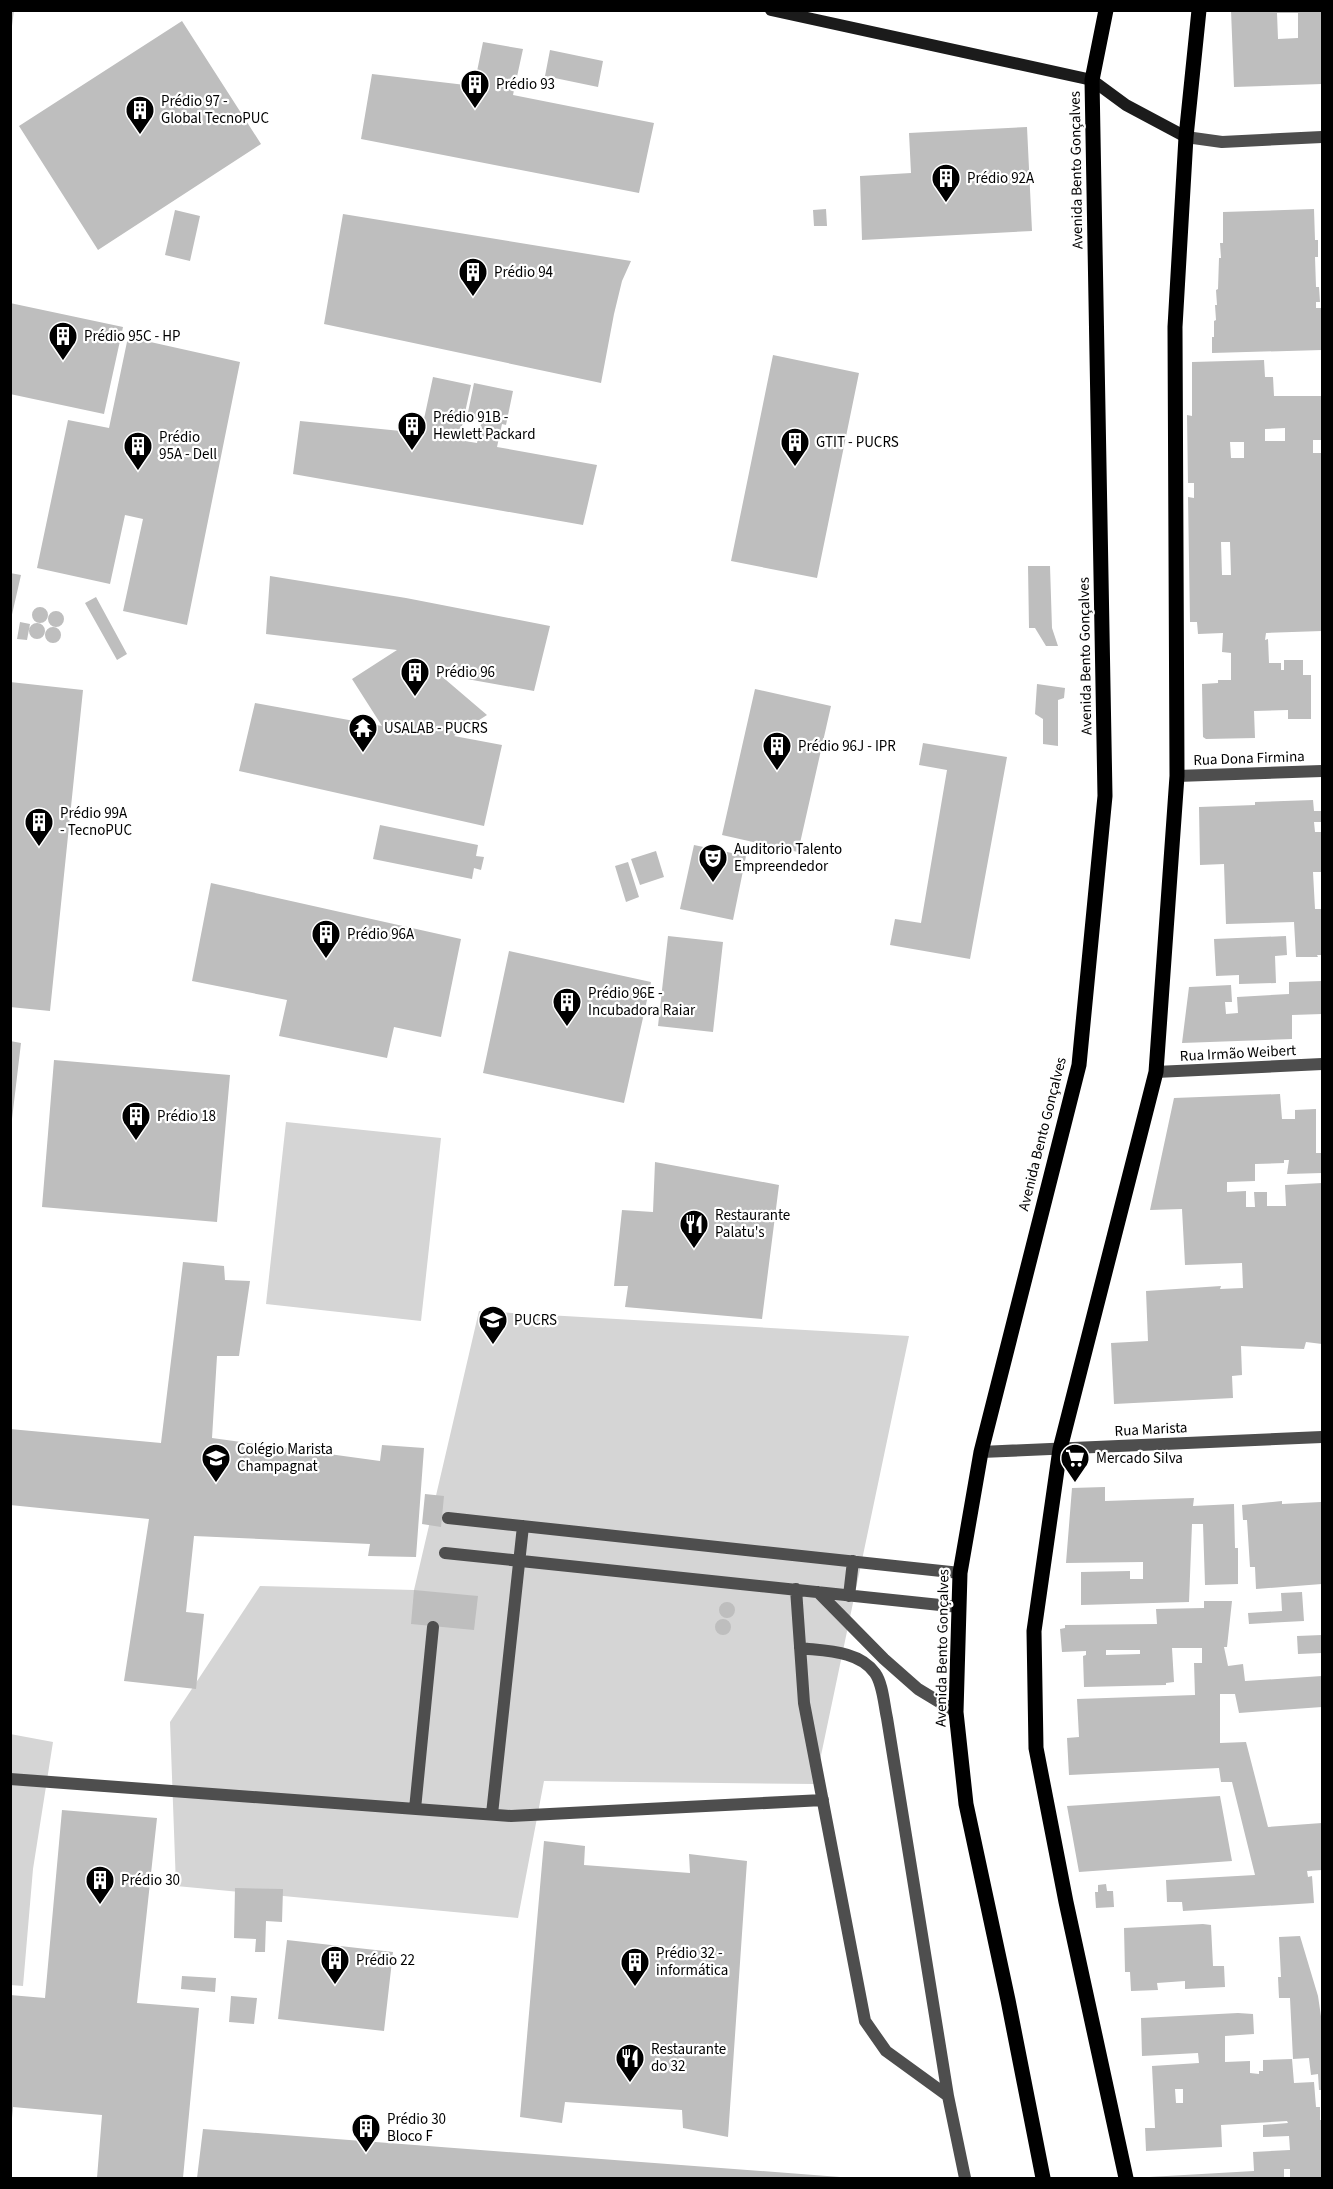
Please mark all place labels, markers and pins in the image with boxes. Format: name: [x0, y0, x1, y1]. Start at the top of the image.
building icon: Prédio 93: [459, 68, 491, 110]
place label: Prédio 93: [496, 74, 555, 95]
place label: Prédio 97 - Global TecnoPUC: [161, 91, 270, 129]
building icon: Prédio 97 - Global TecnoPUC: [124, 94, 156, 136]
building icon: Prédio 92A: [930, 162, 962, 204]
place label: Prédio 92A: [967, 168, 1035, 189]
building icon: Prédio 94: [457, 256, 489, 298]
place label: Prédio 94: [494, 262, 554, 283]
building icon: Prédio 95C - HP: [47, 320, 79, 362]
place label: Prédio 95C - HP: [84, 326, 181, 347]
place label: Prédio 91B - Hewlett Packard: [433, 407, 536, 445]
building icon: Prédio 91B - Hewlett Packard: [396, 410, 428, 452]
building icon: GTIT - PUCRS: [779, 426, 811, 468]
place label: Prédio 95A - Dell: [159, 427, 217, 465]
building icon: Prédio 95A - Dell: [122, 430, 154, 472]
place label: GTIT - PUCRS: [816, 432, 899, 453]
building icon: Prédio 96: [399, 656, 431, 698]
place label: Prédio 96: [436, 662, 495, 683]
temple icon: USALAB - PUCRS: [347, 712, 379, 754]
place label: USALAB - PUCRS: [384, 718, 488, 739]
building icon: Prédio 96J - IPR: [761, 730, 793, 772]
place label: Prédio 96J - IPR: [798, 736, 896, 757]
place label: Prédio 99A - TecnoPUC: [60, 803, 132, 841]
building icon: Prédio 99A - TecnoPUC: [23, 806, 55, 848]
place label: Auditorio Talento Empreendedor: [734, 839, 842, 877]
theatre icon: Auditorio Talento Empreendedor: [697, 842, 729, 884]
building icon: Prédio 96A: [310, 918, 342, 960]
place label: Prédio 96A: [347, 924, 415, 945]
place label: Prédio 96E - Incubadora Raiar: [588, 983, 696, 1021]
building icon: Prédio 96E - Incubadora Raiar: [551, 986, 583, 1028]
building icon: Prédio 18: [120, 1100, 152, 1142]
place label: Prédio 18: [157, 1106, 216, 1127]
place label: Restaurante Palatu's: [715, 1205, 790, 1243]
restaurant icon: Restaurante Palatu's: [678, 1208, 710, 1250]
school or university icon: PUCRS: [477, 1304, 509, 1346]
place label: PUCRS: [514, 1310, 557, 1331]
place label: Colégio Marista Champagnat: [237, 1439, 333, 1477]
school or university icon: Colégio Marista Champagnat: [200, 1442, 232, 1484]
supermarket icon: Mercado Silva: [1059, 1442, 1091, 1484]
place label: Mercado Silva: [1096, 1448, 1183, 1469]
building icon: Prédio 30: [84, 1864, 116, 1906]
place label: Prédio 30: [121, 1870, 180, 1891]
place label: Prédio 32 - informática: [656, 1943, 728, 1981]
building icon: Prédio 22: [319, 1944, 351, 1986]
building icon: Prédio 32 - informática: [619, 1946, 651, 1988]
place label: Prédio 22: [356, 1950, 415, 1971]
place label: Restaurante do 32: [651, 2039, 726, 2077]
restaurant icon: Restaurante do 32: [614, 2042, 646, 2084]
place label: Prédio 30 Bloco F: [387, 2109, 446, 2147]
building icon: Prédio 30 Bloco F: [350, 2112, 382, 2154]

